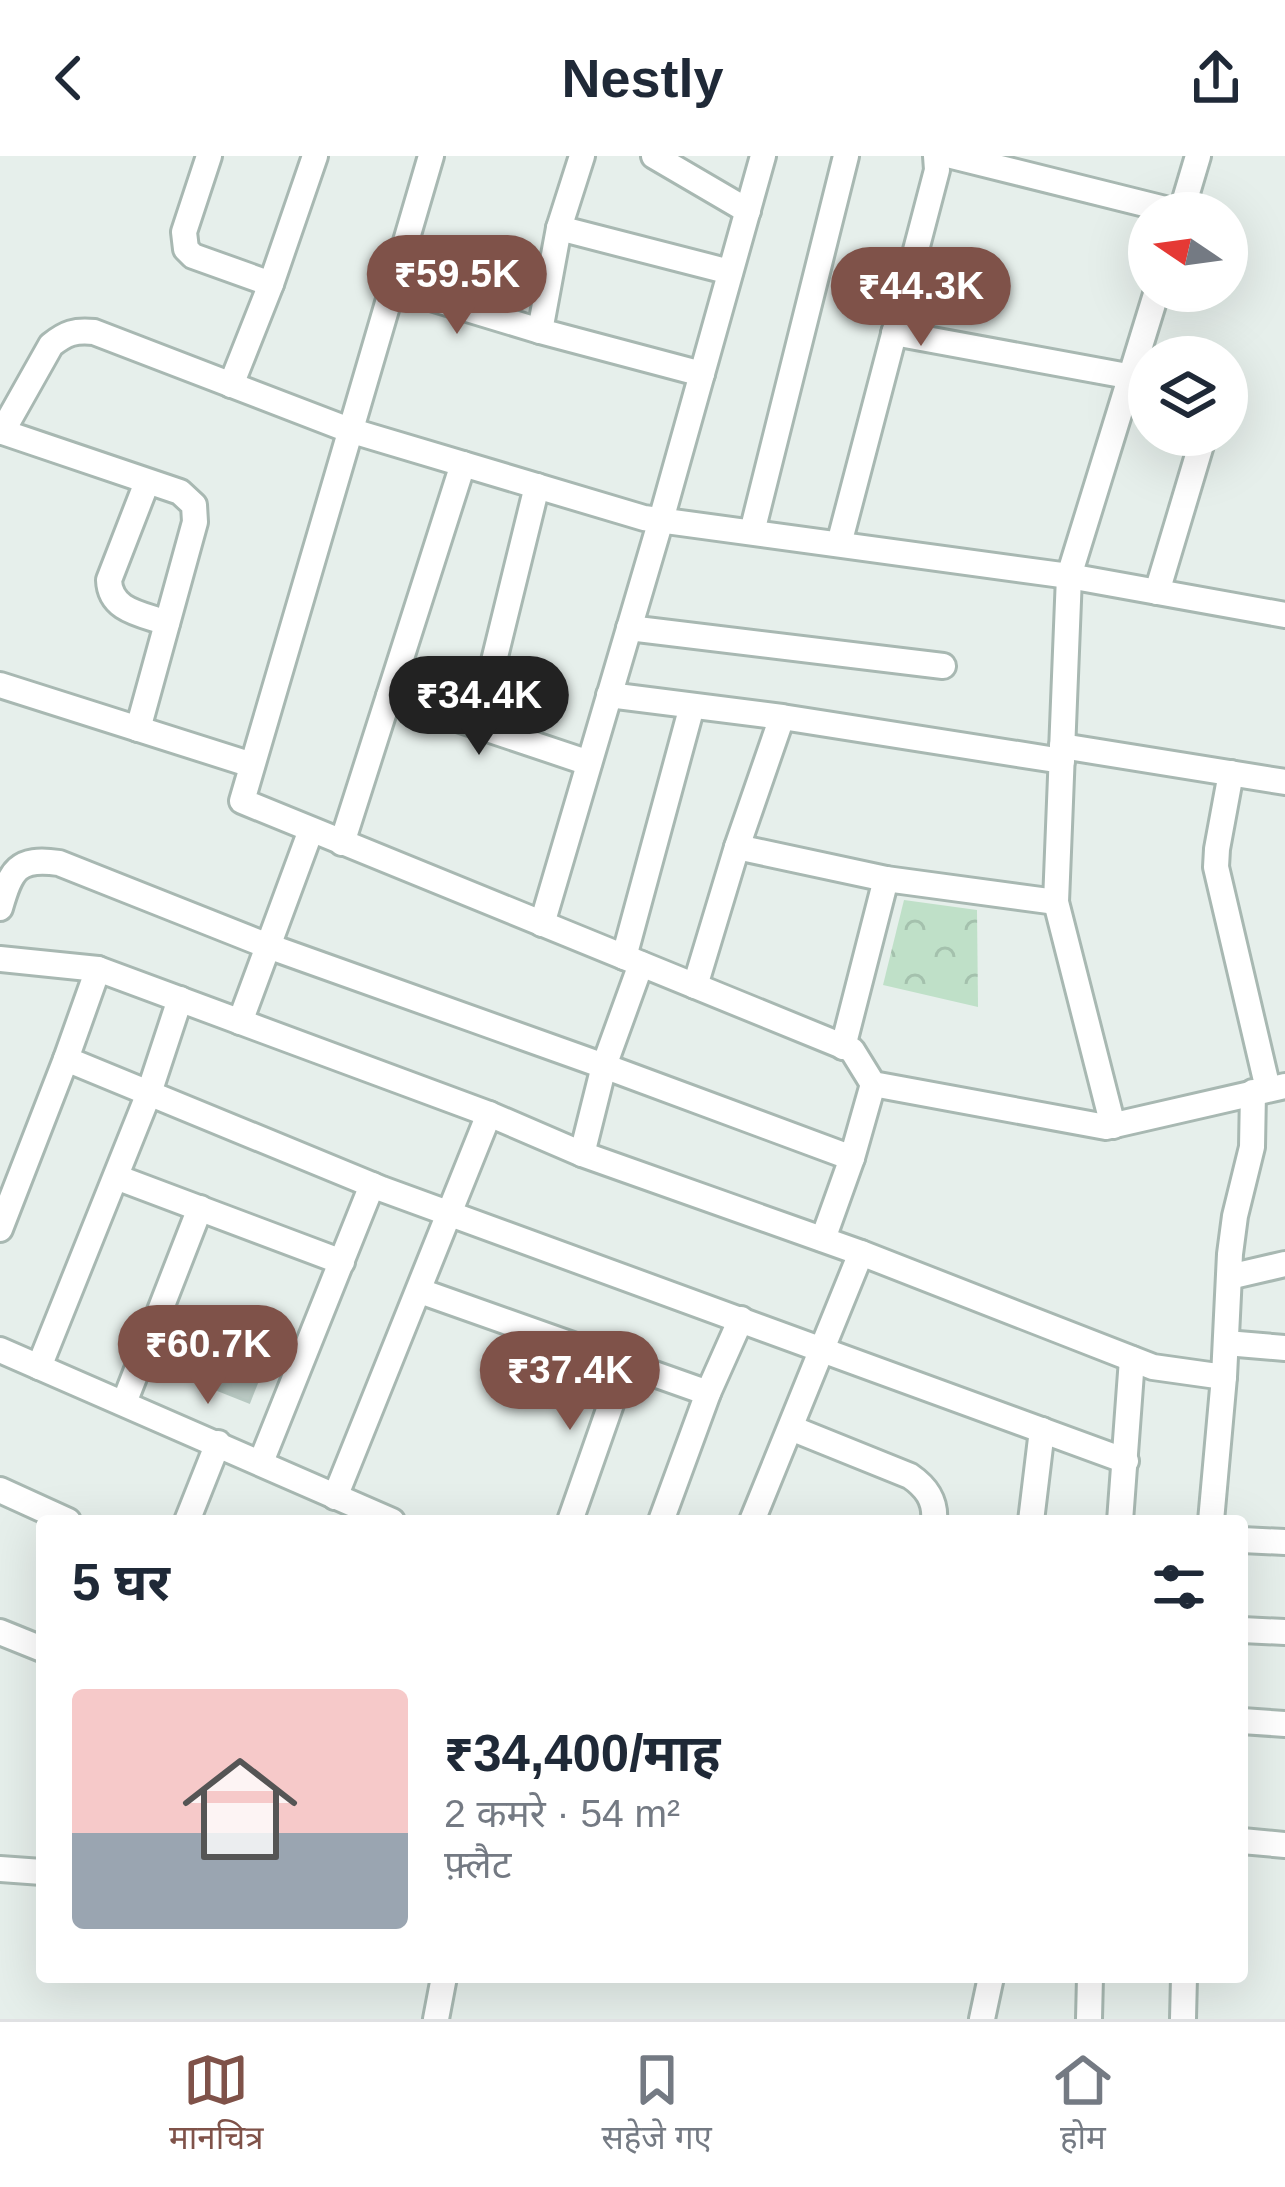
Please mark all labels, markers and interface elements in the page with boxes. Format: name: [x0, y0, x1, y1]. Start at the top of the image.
icon: back: [36, 45, 102, 111]
icon: share: [1183, 45, 1249, 111]
text: Nestly: [561, 48, 724, 108]
north arrow: [1128, 192, 1248, 312]
map controls: [1128, 192, 1248, 456]
pin: ₹59.5K: [359, 235, 555, 337]
pin: ₹44.3K: [823, 247, 1019, 349]
text: ₹59.5K: [394, 252, 520, 295]
text: ₹44.3K: [858, 264, 984, 307]
button: layers: [1128, 336, 1248, 456]
pin: ₹34.4K: [381, 656, 577, 758]
text: ₹34.4K: [416, 673, 542, 716]
pin: ₹60.7K: [110, 1305, 306, 1407]
text: ₹60.7K: [145, 1322, 271, 1365]
pin: ₹37.4K: [472, 1331, 668, 1433]
text: ₹37.4K: [507, 1348, 633, 1391]
text: 5 घर: [72, 1554, 170, 1611]
icon: filters: [1146, 1554, 1212, 1620]
text: ₹34,400/माह: [444, 1725, 720, 1782]
icon: home: [168, 1737, 312, 1881]
text: 2 कमरे · 54 m²: [444, 1792, 680, 1835]
text: फ़्लैट: [444, 1843, 511, 1886]
tab: मानचित्र: [169, 2047, 263, 2162]
tab: सहेजे गए: [601, 2047, 712, 2162]
tab: होम: [1050, 2047, 1116, 2162]

